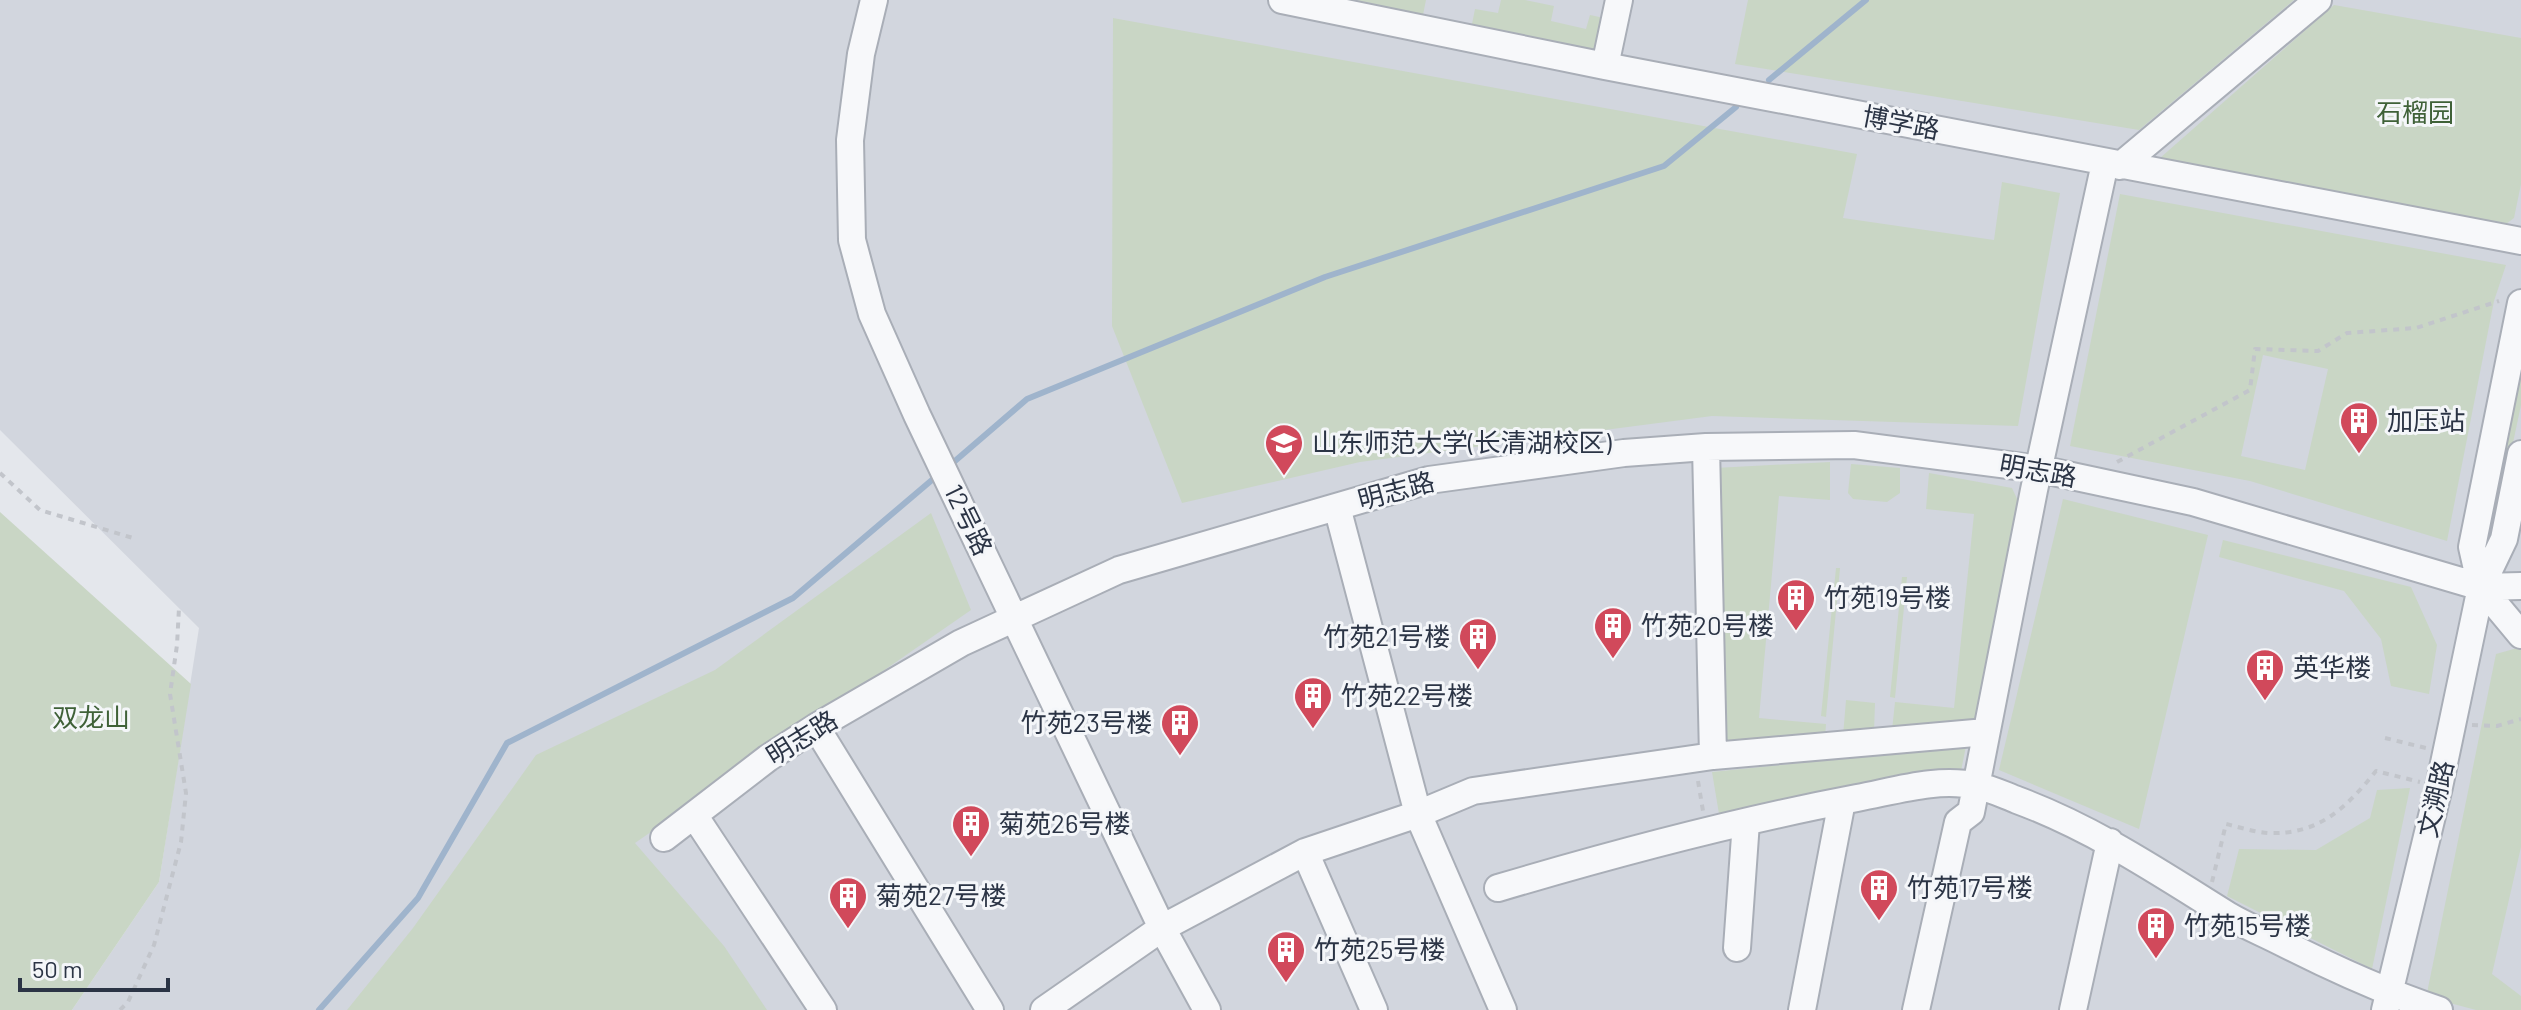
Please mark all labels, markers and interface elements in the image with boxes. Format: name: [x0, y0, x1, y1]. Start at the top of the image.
park label: 石榴园: [2376, 96, 2454, 127]
street label: 博学路: [1860, 99, 1943, 144]
building icon: 加压站: [2338, 400, 2380, 455]
place label: 加压站: [2387, 404, 2465, 435]
school or university icon: 山东师范大学(长清湖校区): [1263, 422, 1305, 477]
place label: 山东师范大学(长清湖校区): [1312, 426, 1612, 457]
street label: 明志路: [1997, 447, 2079, 492]
street label: 明志路: [1354, 464, 1437, 515]
street label: 12号路: [939, 479, 1000, 560]
building icon: 竹苑19号楼: [1775, 577, 1817, 632]
place label: 竹苑19号楼: [1824, 581, 1951, 612]
building icon: 竹苑20号楼: [1592, 605, 1634, 660]
place label: 竹苑20号楼: [1641, 609, 1774, 640]
building icon: 竹苑21号楼: [1457, 616, 1499, 671]
place label: 竹苑21号楼: [1323, 620, 1450, 651]
building icon: 英华楼: [2244, 647, 2286, 702]
place label: 英华楼: [2293, 651, 2371, 682]
building icon: 竹苑22号楼: [1292, 675, 1334, 730]
place label: 竹苑22号楼: [1341, 679, 1473, 710]
park label: 双龙山: [52, 701, 130, 732]
building icon: 竹苑23号楼: [1159, 702, 1201, 757]
street label: 明志路: [760, 703, 842, 771]
place label: 竹苑23号楼: [1021, 706, 1152, 737]
street label: 文溯路: [2411, 757, 2458, 840]
building icon: 菊苑26号楼: [950, 803, 992, 858]
place label: 菊苑26号楼: [999, 807, 1130, 838]
building icon: 竹苑17号楼: [1858, 867, 1900, 922]
place label: 竹苑17号楼: [1907, 871, 2032, 902]
building icon: 菊苑27号楼: [827, 875, 869, 930]
place label: 菊苑27号楼: [876, 879, 1006, 910]
building icon: 竹苑15号楼: [2135, 905, 2177, 960]
place label: 竹苑15号楼: [2184, 909, 2310, 940]
building icon: 竹苑25号楼: [1265, 929, 1307, 984]
place label: 竹苑25号楼: [1314, 933, 1445, 964]
scale bar: [20, 942, 168, 992]
text: 50 m: [32, 954, 83, 983]

